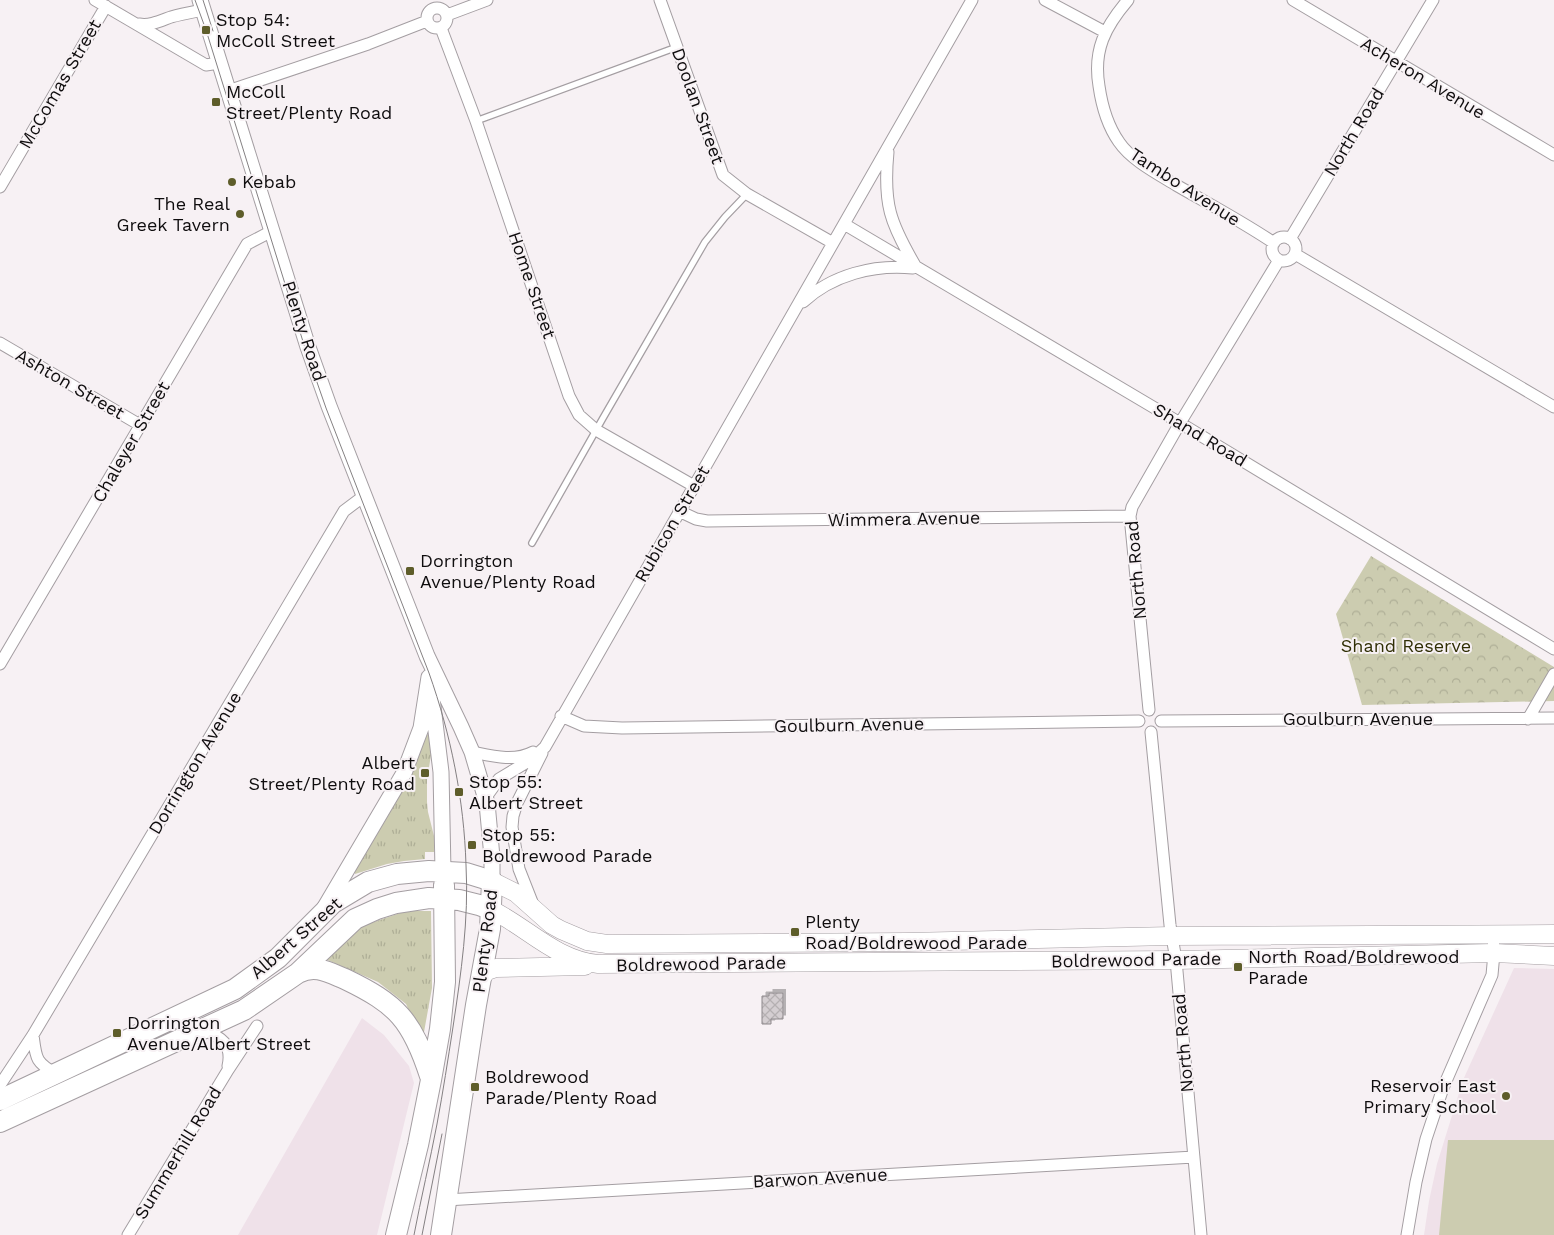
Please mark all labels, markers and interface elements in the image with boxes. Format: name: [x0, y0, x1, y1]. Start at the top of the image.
place label: Stop 54: McColl Street: [216, 9, 336, 51]
street label: McComas Street: [14, 15, 105, 152]
marker: Stop 54: McColl Street: [200, 24, 212, 36]
street label: Acheron Avenue: [1357, 32, 1489, 123]
street label: Doolan Street: [668, 45, 729, 167]
place label: McColl Street/Plenty Road: [226, 81, 392, 123]
street label: North Road: [1319, 84, 1388, 180]
marker: McColl Street/Plenty Road: [210, 96, 222, 108]
street label: Tambo Avenue: [1126, 143, 1244, 230]
place label: Kebab: [242, 171, 296, 192]
marker: Kebab: [226, 176, 238, 188]
place label: The Real Greek Tavern: [117, 193, 230, 235]
marker: The Real Greek Tavern: [234, 208, 246, 220]
street label: Home Street: [504, 229, 561, 342]
street label: Plenty Road: [278, 278, 331, 384]
street label: Ashton Street: [12, 344, 129, 423]
street label: Chaleyer Street: [87, 377, 174, 506]
street label: Shand Road: [1150, 398, 1251, 471]
street label: Rubicon Street: [630, 461, 714, 586]
street label: Wimmera Avenue: [827, 507, 981, 530]
street label: North Road: [1121, 520, 1150, 620]
place label: Dorrington Avenue/Plenty Road: [420, 550, 596, 592]
marker: Dorrington Avenue/Plenty Road: [404, 565, 416, 577]
park label: Shand Reserve: [1341, 635, 1471, 656]
street label: Dorrington Avenue: [144, 688, 245, 838]
street label: Goulburn Avenue: [1283, 708, 1433, 729]
street label: Goulburn Avenue: [774, 713, 924, 736]
place label: Albert Street/Plenty Road: [249, 752, 415, 794]
marker: Albert Street/Plenty Road: [419, 767, 431, 779]
place label: Stop 55: Albert Street: [469, 771, 583, 813]
marker: Stop 55: Albert Street: [453, 786, 465, 798]
place label: Stop 55: Boldrewood Parade: [482, 824, 652, 866]
marker: Stop 55: Boldrewood Parade: [466, 839, 478, 851]
street label: Plenty Road: [468, 888, 501, 994]
street label: Albert Street: [246, 892, 346, 983]
place label: Plenty Road/Boldrewood Parade: [805, 911, 1027, 953]
marker: Plenty Road/Boldrewood Parade: [789, 926, 801, 938]
place label: North Road/Boldrewood Parade: [1248, 946, 1460, 988]
street label: Boldrewood Parade: [1051, 948, 1221, 971]
street label: Boldrewood Parade: [616, 952, 786, 975]
marker: North Road/Boldrewood Parade: [1232, 961, 1244, 973]
street label: North Road: [1168, 993, 1197, 1093]
place label: Dorrington Avenue/Albert Street: [127, 1012, 311, 1054]
marker: Dorrington Avenue/Albert Street: [111, 1027, 123, 1039]
place label: Boldrewood Parade/Plenty Road: [485, 1066, 657, 1108]
place label: Reservoir East Primary School: [1363, 1075, 1496, 1117]
marker: Boldrewood Parade/Plenty Road: [469, 1081, 481, 1093]
street label: Summerhill Road: [130, 1083, 225, 1223]
marker: Reservoir East Primary School: [1500, 1090, 1512, 1102]
street label: Barwon Avenue: [752, 1163, 888, 1192]

